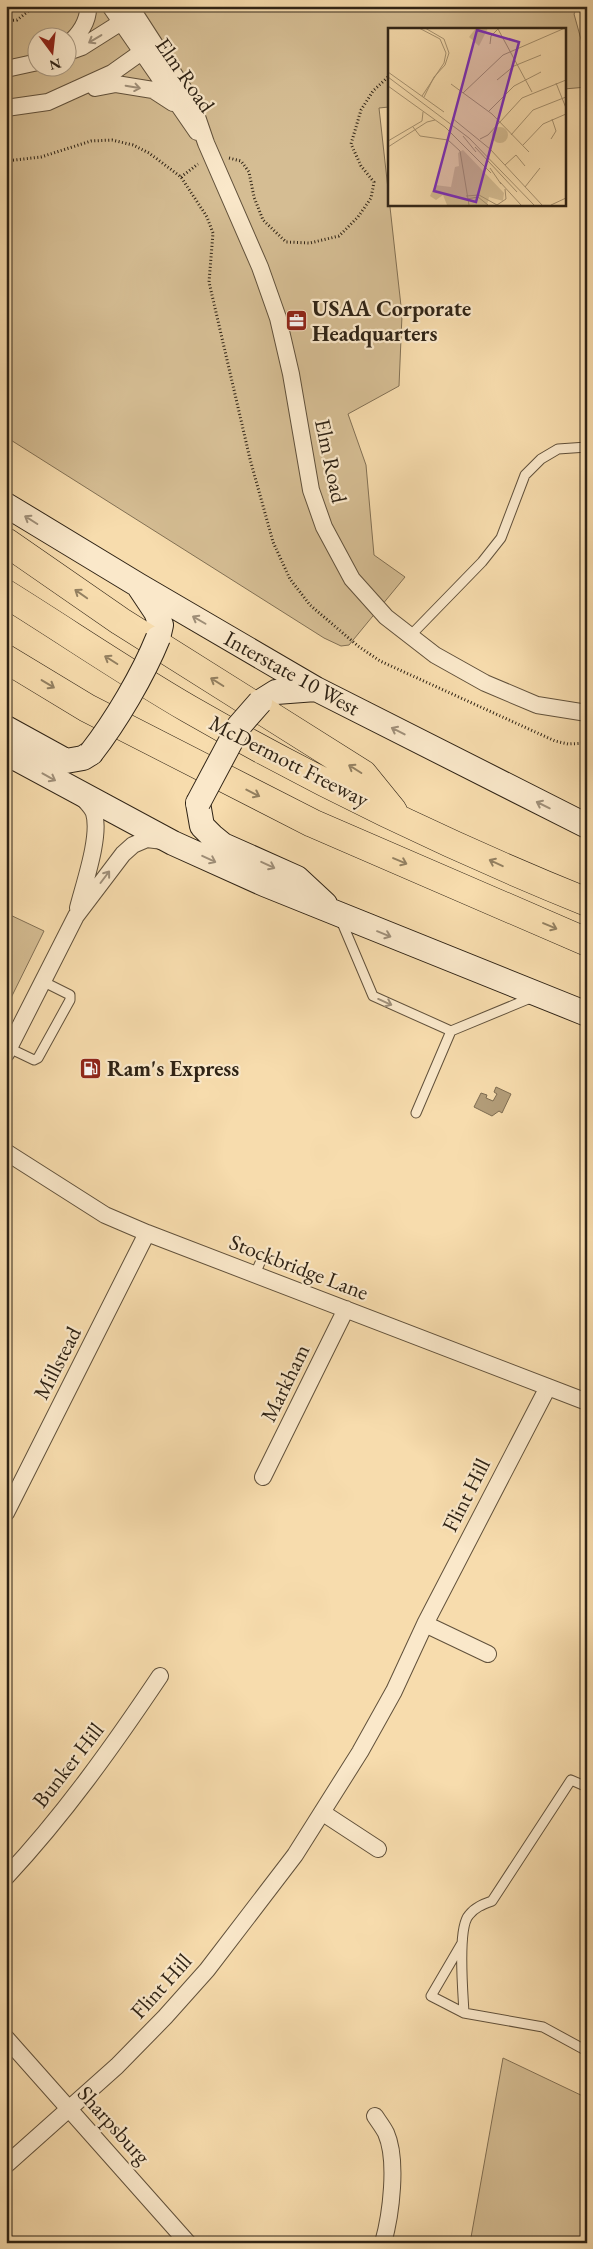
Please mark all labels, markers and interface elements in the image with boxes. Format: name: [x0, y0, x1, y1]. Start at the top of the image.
north arrow: [28, 28, 78, 78]
inset map: [388, 28, 566, 205]
street label: Elm Road: [149, 32, 222, 119]
one-way arrow: [88, 34, 103, 44]
text: N: [47, 54, 63, 75]
one-way arrow: [124, 82, 140, 92]
place label: USAA Corporate Headquarters: [312, 294, 471, 348]
office icon: USAA Corporate Headquarters: [284, 309, 308, 333]
street label: Elm Road: [308, 416, 354, 507]
one-way arrow: [24, 515, 38, 525]
one-way arrow: [74, 589, 88, 599]
one-way arrow: [192, 615, 206, 625]
street label: Interstate 10 West: [219, 624, 365, 722]
one-way arrow: [104, 654, 118, 664]
one-way arrow: [211, 677, 225, 687]
one-way arrow: [40, 680, 54, 690]
street label: McDermott Freeway: [204, 708, 374, 814]
one-way arrow: [391, 726, 406, 735]
one-way arrow: [348, 763, 362, 773]
one-way arrow: [41, 772, 56, 782]
one-way arrow: [245, 789, 260, 798]
one-way arrow: [536, 799, 551, 809]
one-way arrow: [201, 855, 216, 864]
one-way arrow: [489, 857, 504, 867]
one-way arrow: [393, 858, 408, 867]
one-way arrow: [260, 861, 275, 871]
one-way arrow: [100, 871, 111, 884]
one-way arrow: [542, 921, 557, 931]
one-way arrow: [376, 929, 391, 939]
one-way arrow: [377, 997, 392, 1007]
place label: Ram's Express: [107, 1054, 239, 1083]
fuel station icon: Ram's Express: [79, 1056, 103, 1080]
street label: Stockbridge Lane: [225, 1227, 373, 1307]
street label: Millstead: [26, 1321, 88, 1404]
street label: Markham: [254, 1339, 316, 1427]
street label: Flint Hill: [435, 1453, 497, 1537]
street label: Bunker Hill: [26, 1716, 110, 1814]
street label: Flint Hill: [124, 1947, 198, 2025]
street label: Sharpsburg: [71, 2080, 157, 2171]

